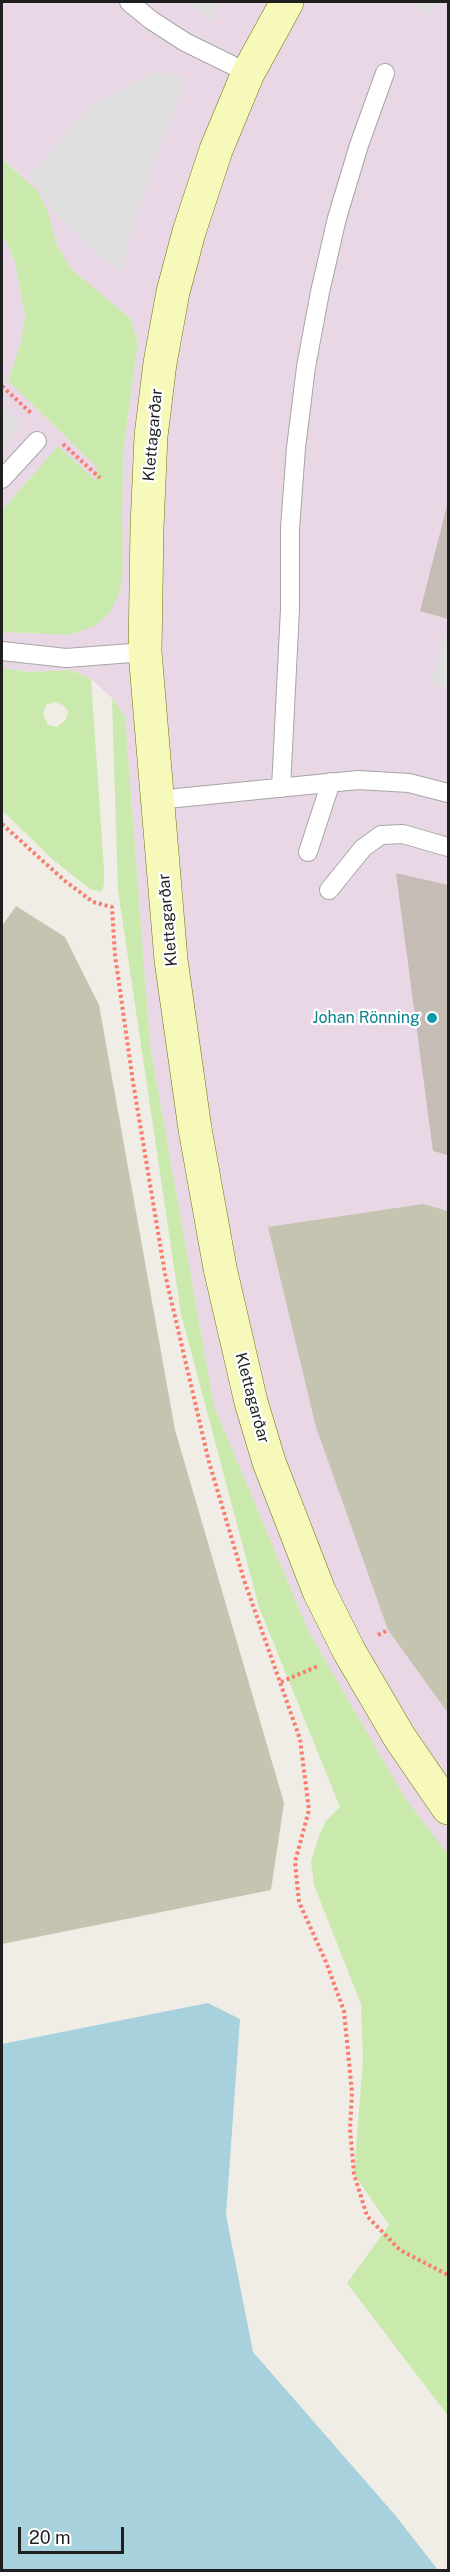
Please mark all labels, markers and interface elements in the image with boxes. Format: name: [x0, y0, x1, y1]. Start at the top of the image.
street label: Klettagarðar: [139, 388, 167, 482]
street label: Klettagarðar: [154, 873, 182, 967]
place label: Johan Rönning: [312, 1008, 420, 1028]
marker: Johan Rönning: [425, 1011, 439, 1025]
street label: Klettagarðar: [231, 1350, 273, 1446]
scale bar: [21, 2515, 128, 2553]
text: 20 m: [29, 2527, 71, 2548]

